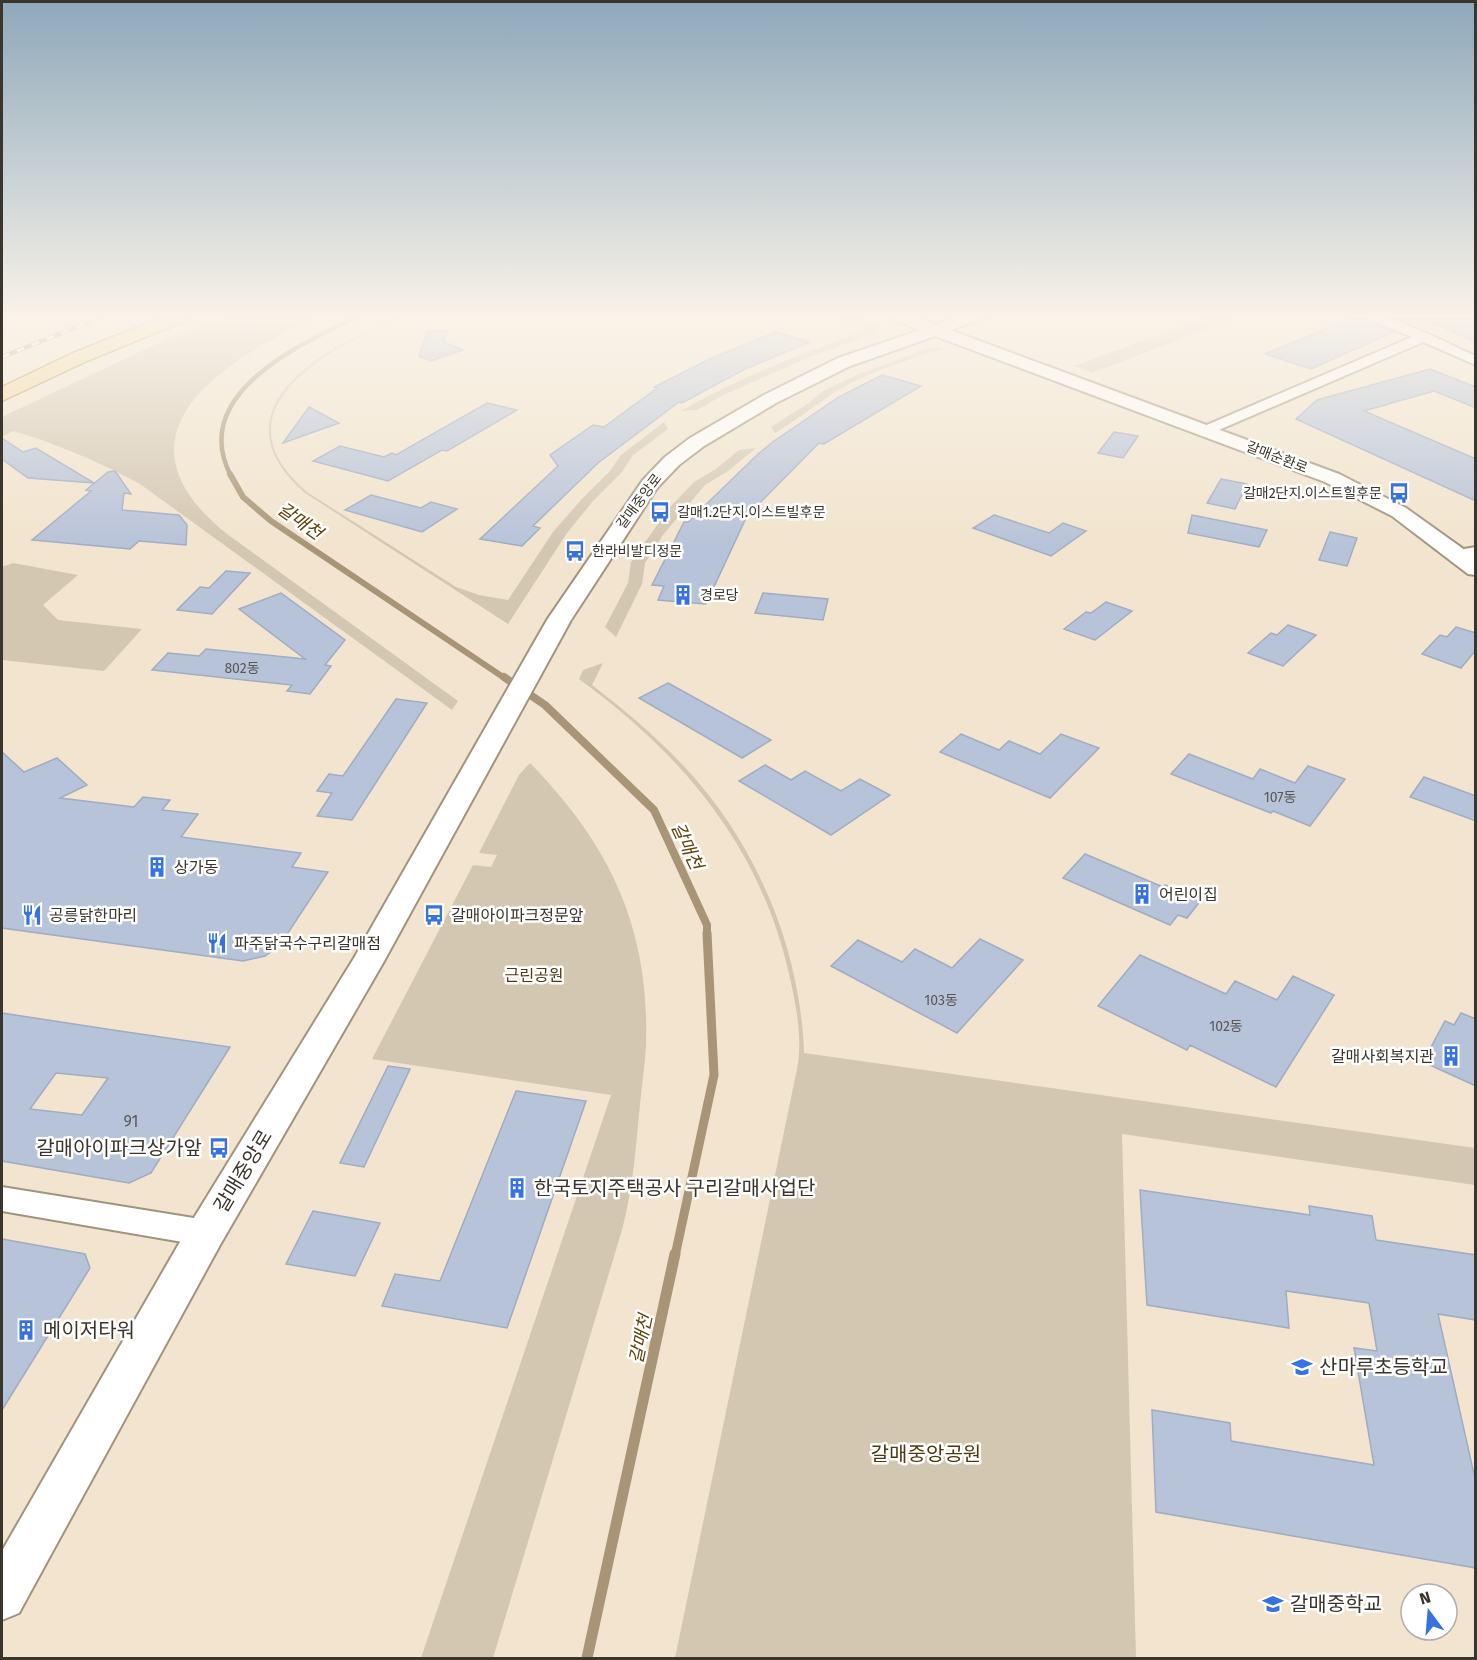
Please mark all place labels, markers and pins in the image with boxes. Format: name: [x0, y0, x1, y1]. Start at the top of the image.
bus stop icon: 갈매2단지.이스트힐후문: [1387, 481, 1411, 505]
place label: 갈매2단지.이스트힐후문: [1243, 485, 1382, 502]
bus stop icon: 갈매1.2단지.이스트빌후문: [648, 500, 672, 524]
place label: 갈매1.2단지.이스트빌후문: [677, 504, 826, 521]
bus stop icon: 한라비발디정문: [563, 539, 587, 563]
place label: 한라비발디정문: [592, 543, 682, 560]
building icon: 경로당: [671, 583, 695, 607]
place label: 경로당: [700, 587, 739, 604]
building icon: 상가동: [145, 855, 169, 879]
place label: 상가동: [174, 858, 218, 877]
building icon: 어린이집: [1130, 882, 1154, 906]
place label: 어린이집: [1159, 885, 1218, 904]
restaurant icon: 공릉닭한마리: [20, 903, 44, 927]
bus stop icon: 갈매아이파크정문앞: [422, 903, 446, 927]
place label: 공릉닭한마리: [49, 906, 137, 925]
place label: 갈매아이파크정문앞: [451, 906, 584, 925]
restaurant icon: 파주닭국수구리갈매점: [205, 931, 229, 955]
place label: 파주닭국수구리갈매점: [234, 934, 381, 953]
building icon: 갈매사회복지관: [1439, 1044, 1463, 1068]
place label: 갈매사회복지관: [1331, 1047, 1434, 1066]
place label: 갈매아이파크상가앞: [36, 1136, 202, 1160]
bus stop icon: 갈매아이파크상가앞: [207, 1136, 231, 1160]
building icon: 한국토지주택공사 구리갈매사업단: [505, 1176, 529, 1200]
place label: 한국토지주택공사 구리갈매사업단: [534, 1176, 815, 1200]
building icon: 메이저타워: [14, 1318, 38, 1342]
place label: 메이저타워: [43, 1318, 135, 1342]
school or university icon: 산마루초등학교: [1290, 1355, 1314, 1379]
place label: 산마루초등학교: [1319, 1355, 1448, 1379]
school or university icon: 갈매중학교: [1261, 1592, 1285, 1616]
place label: 갈매중학교: [1290, 1592, 1382, 1616]

